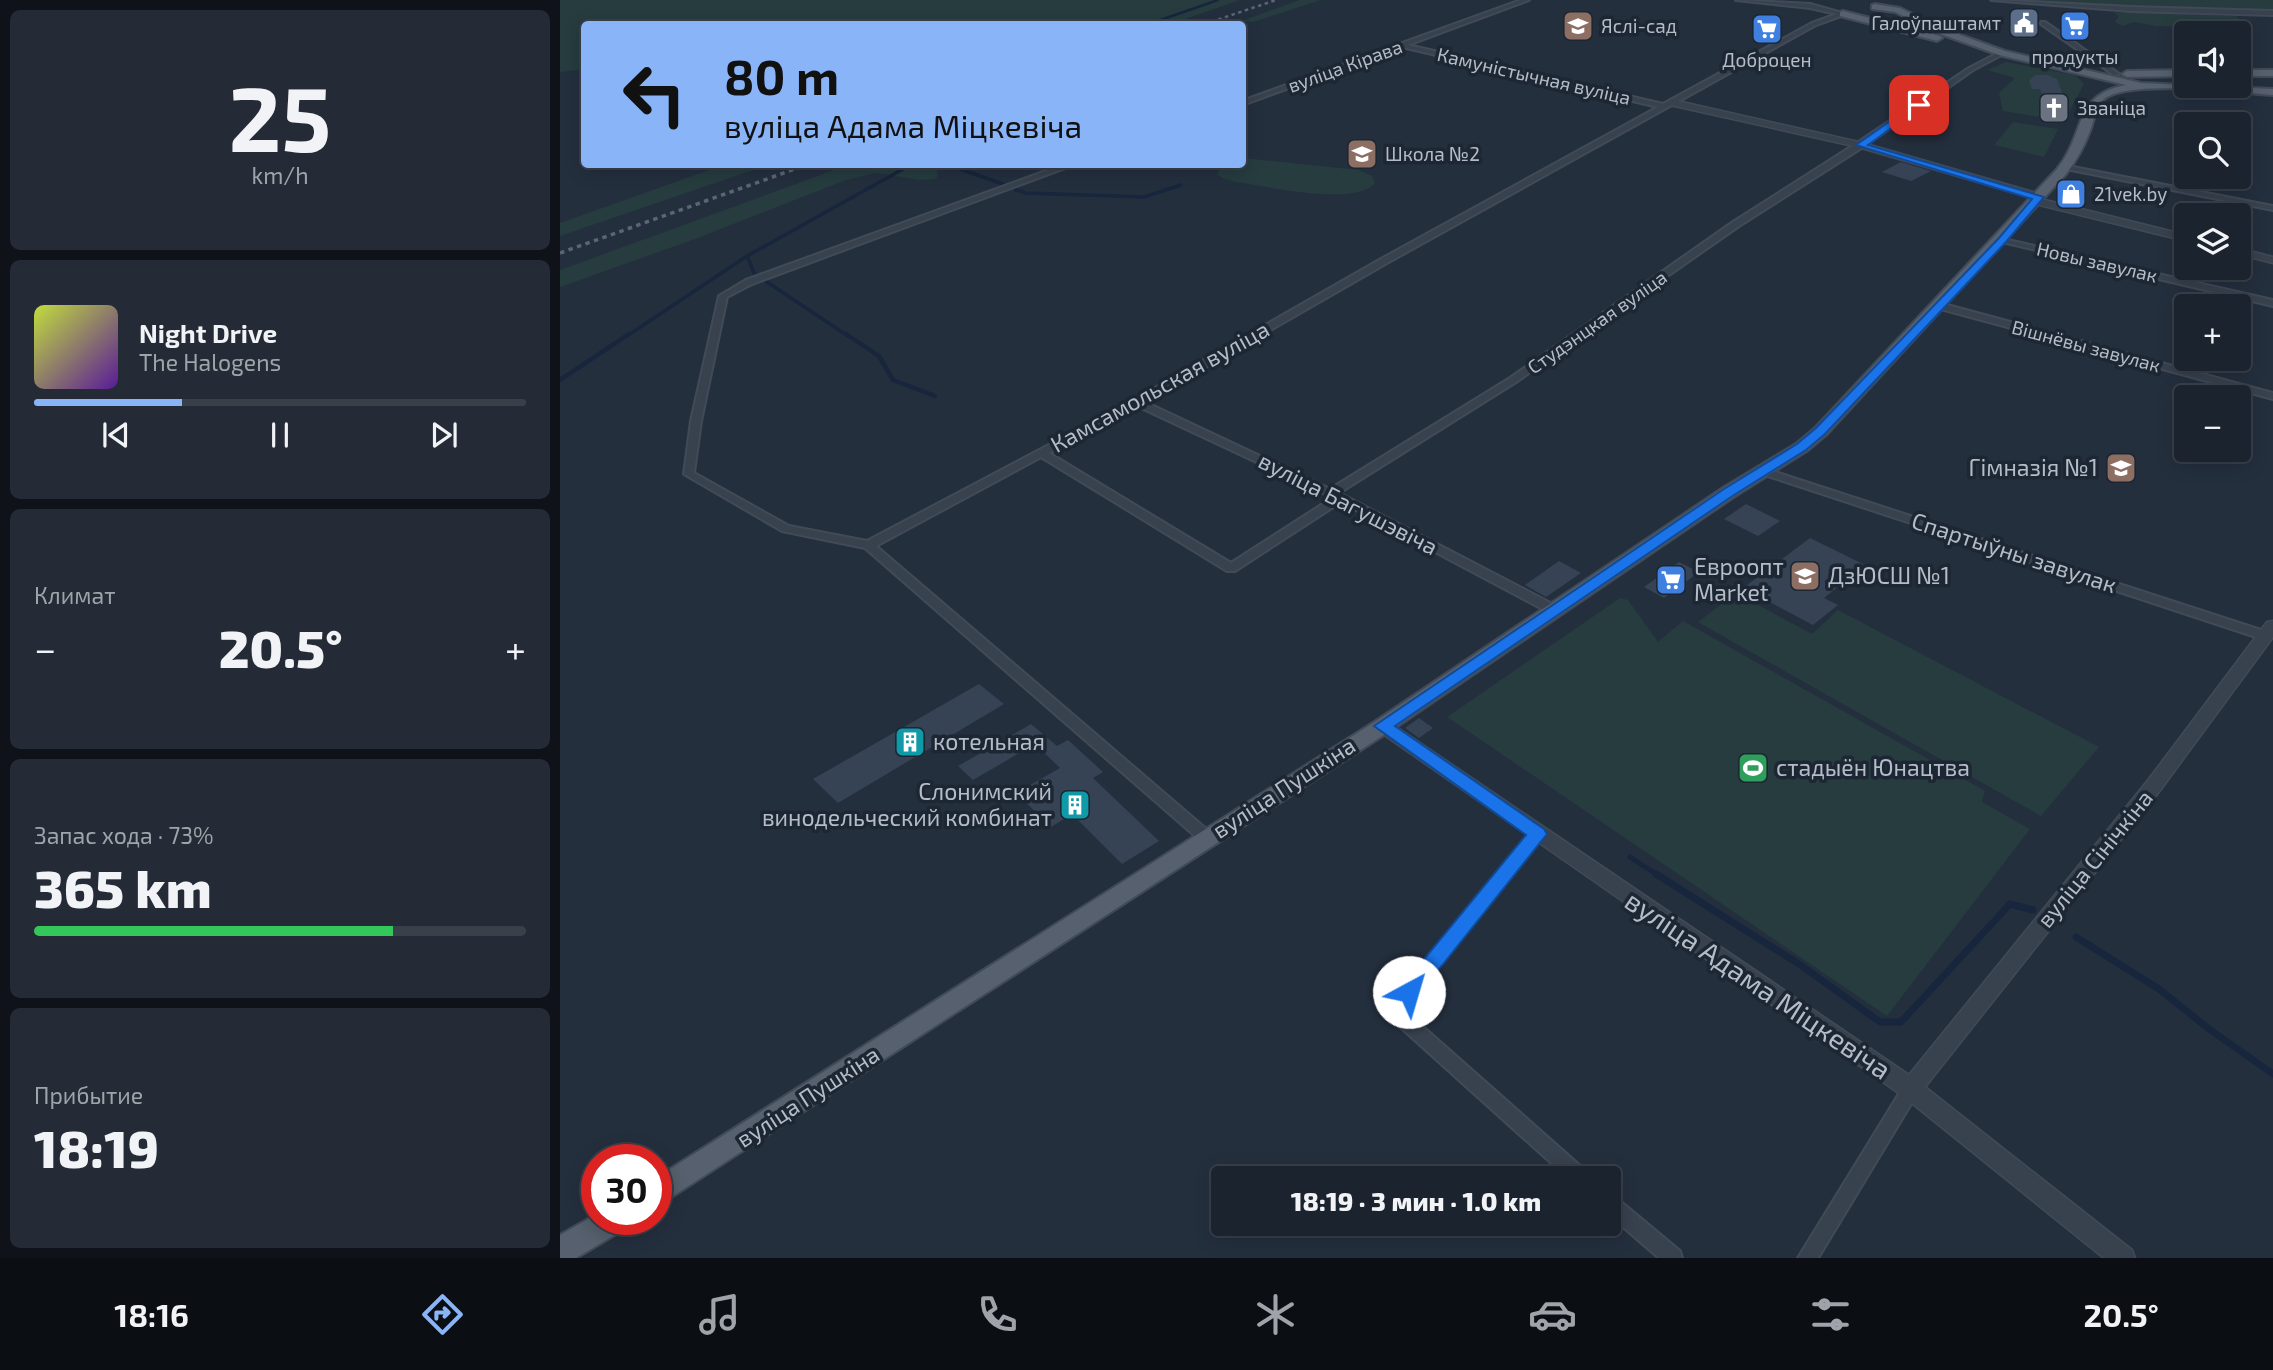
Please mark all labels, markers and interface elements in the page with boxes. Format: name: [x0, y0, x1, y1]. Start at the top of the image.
public building icon: Галоўпаштамт: [2007, 6, 2041, 40]
school or university icon: Яслі-сад: [1561, 9, 1595, 43]
supermarket icon: продукты: [2058, 9, 2092, 43]
place label: Галоўпаштамт: [1871, 11, 2001, 35]
supermarket icon: Доброцен: [1750, 12, 1784, 46]
place label: Яслі-сад: [1601, 14, 1677, 37]
map controls: [2174, 21, 2251, 462]
button: sound: [2174, 21, 2251, 98]
street label: вуліца Кірава: [1284, 34, 1406, 98]
street label: Камуністычная вуліца: [1435, 42, 1633, 110]
place label: продукты: [2032, 45, 2118, 69]
text: 80 m: [724, 46, 839, 105]
place label: Доброцен: [1722, 48, 1812, 71]
icon: left: [609, 49, 700, 140]
text: 25: [228, 61, 332, 170]
pin: [1889, 75, 1949, 135]
icon: arrive: [1900, 86, 1938, 124]
church icon: Званіца: [2037, 91, 2071, 125]
place label: Званіца: [2077, 96, 2146, 119]
text: вуліца Адама Міцкевіча: [724, 106, 1082, 144]
button: search: [2174, 112, 2251, 189]
school or university icon: Школа №2: [1345, 137, 1379, 171]
place label: Школа №2: [1385, 142, 1480, 165]
text: km/h: [251, 161, 309, 189]
shop icon: 21vek.by: [2054, 177, 2088, 211]
place label: 21vek.by: [2094, 182, 2167, 205]
button: layers: [2174, 203, 2251, 280]
street label: Новы завулак: [2034, 236, 2160, 288]
street label: Студэнцкая вуліца: [1523, 265, 1671, 379]
button: +: [2174, 294, 2251, 371]
street label: Камсамольская вуліца: [1045, 314, 1274, 459]
street label: Вішнёвы завулак: [2009, 315, 2163, 377]
text: Night Drive: [139, 317, 277, 348]
text: The Halogens: [139, 348, 281, 376]
button: −: [2174, 385, 2251, 462]
icon: previous: [97, 416, 135, 454]
icon: pause: [261, 416, 299, 454]
icon: next: [425, 416, 463, 454]
street label: вуліца Багушэвіча: [1254, 446, 1443, 561]
school or university icon: Гімназія №1: [2104, 451, 2138, 485]
place label: Гімназія №1: [1969, 453, 2098, 481]
street label: Спартыўны завулак: [1908, 506, 2120, 599]
place label: Евроопт Market: [1694, 552, 1784, 606]
school or university icon: ДзЮСШ №1: [1788, 559, 1822, 593]
place label: ДзЮСШ №1: [1828, 561, 1950, 589]
supermarket icon: Евроопт Market: [1654, 563, 1688, 597]
text: Климат: [34, 581, 115, 609]
text: 20.5°: [219, 616, 343, 678]
text: −: [34, 625, 56, 671]
text: +: [505, 625, 526, 671]
building icon: котельная: [893, 725, 927, 759]
place label: котельная: [933, 727, 1045, 755]
street label: вуліца Пушкіна: [1207, 731, 1361, 845]
sports icon: стадыён Юнацтва: [1736, 751, 1770, 785]
place label: стадыён Юнацтва: [1776, 753, 1970, 781]
place label: Слонимский винодельческий комбинат: [762, 777, 1052, 831]
street label: вуліца Сінічкіна: [2030, 784, 2159, 933]
building icon: Слонимский винодельческий комбинат: [1058, 788, 1092, 822]
text: Запас хода · 73%: [34, 821, 214, 849]
text: 365 km: [34, 856, 212, 918]
street label: вуліца Адама Міцкевіча: [1619, 882, 1898, 1086]
position arrow: [1372, 955, 1446, 1029]
street label: вуліца Пушкіна: [731, 1040, 885, 1154]
text: Прибытие: [34, 1081, 143, 1109]
text: 18:19: [34, 1116, 159, 1178]
speed limit sign: 30: [581, 1144, 672, 1235]
text: 18:19 · 3 мин · 1.0 km: [1291, 1185, 1541, 1216]
icon: directions: [418, 1290, 467, 1339]
icon: music: [695, 1290, 744, 1339]
icon: phone: [973, 1290, 1022, 1339]
icon: climate: [1251, 1290, 1300, 1339]
icon: car: [1528, 1290, 1577, 1339]
icon: filters: [1806, 1290, 1855, 1339]
text: 18:16: [114, 1295, 189, 1333]
text: 20.5°: [2083, 1295, 2159, 1333]

